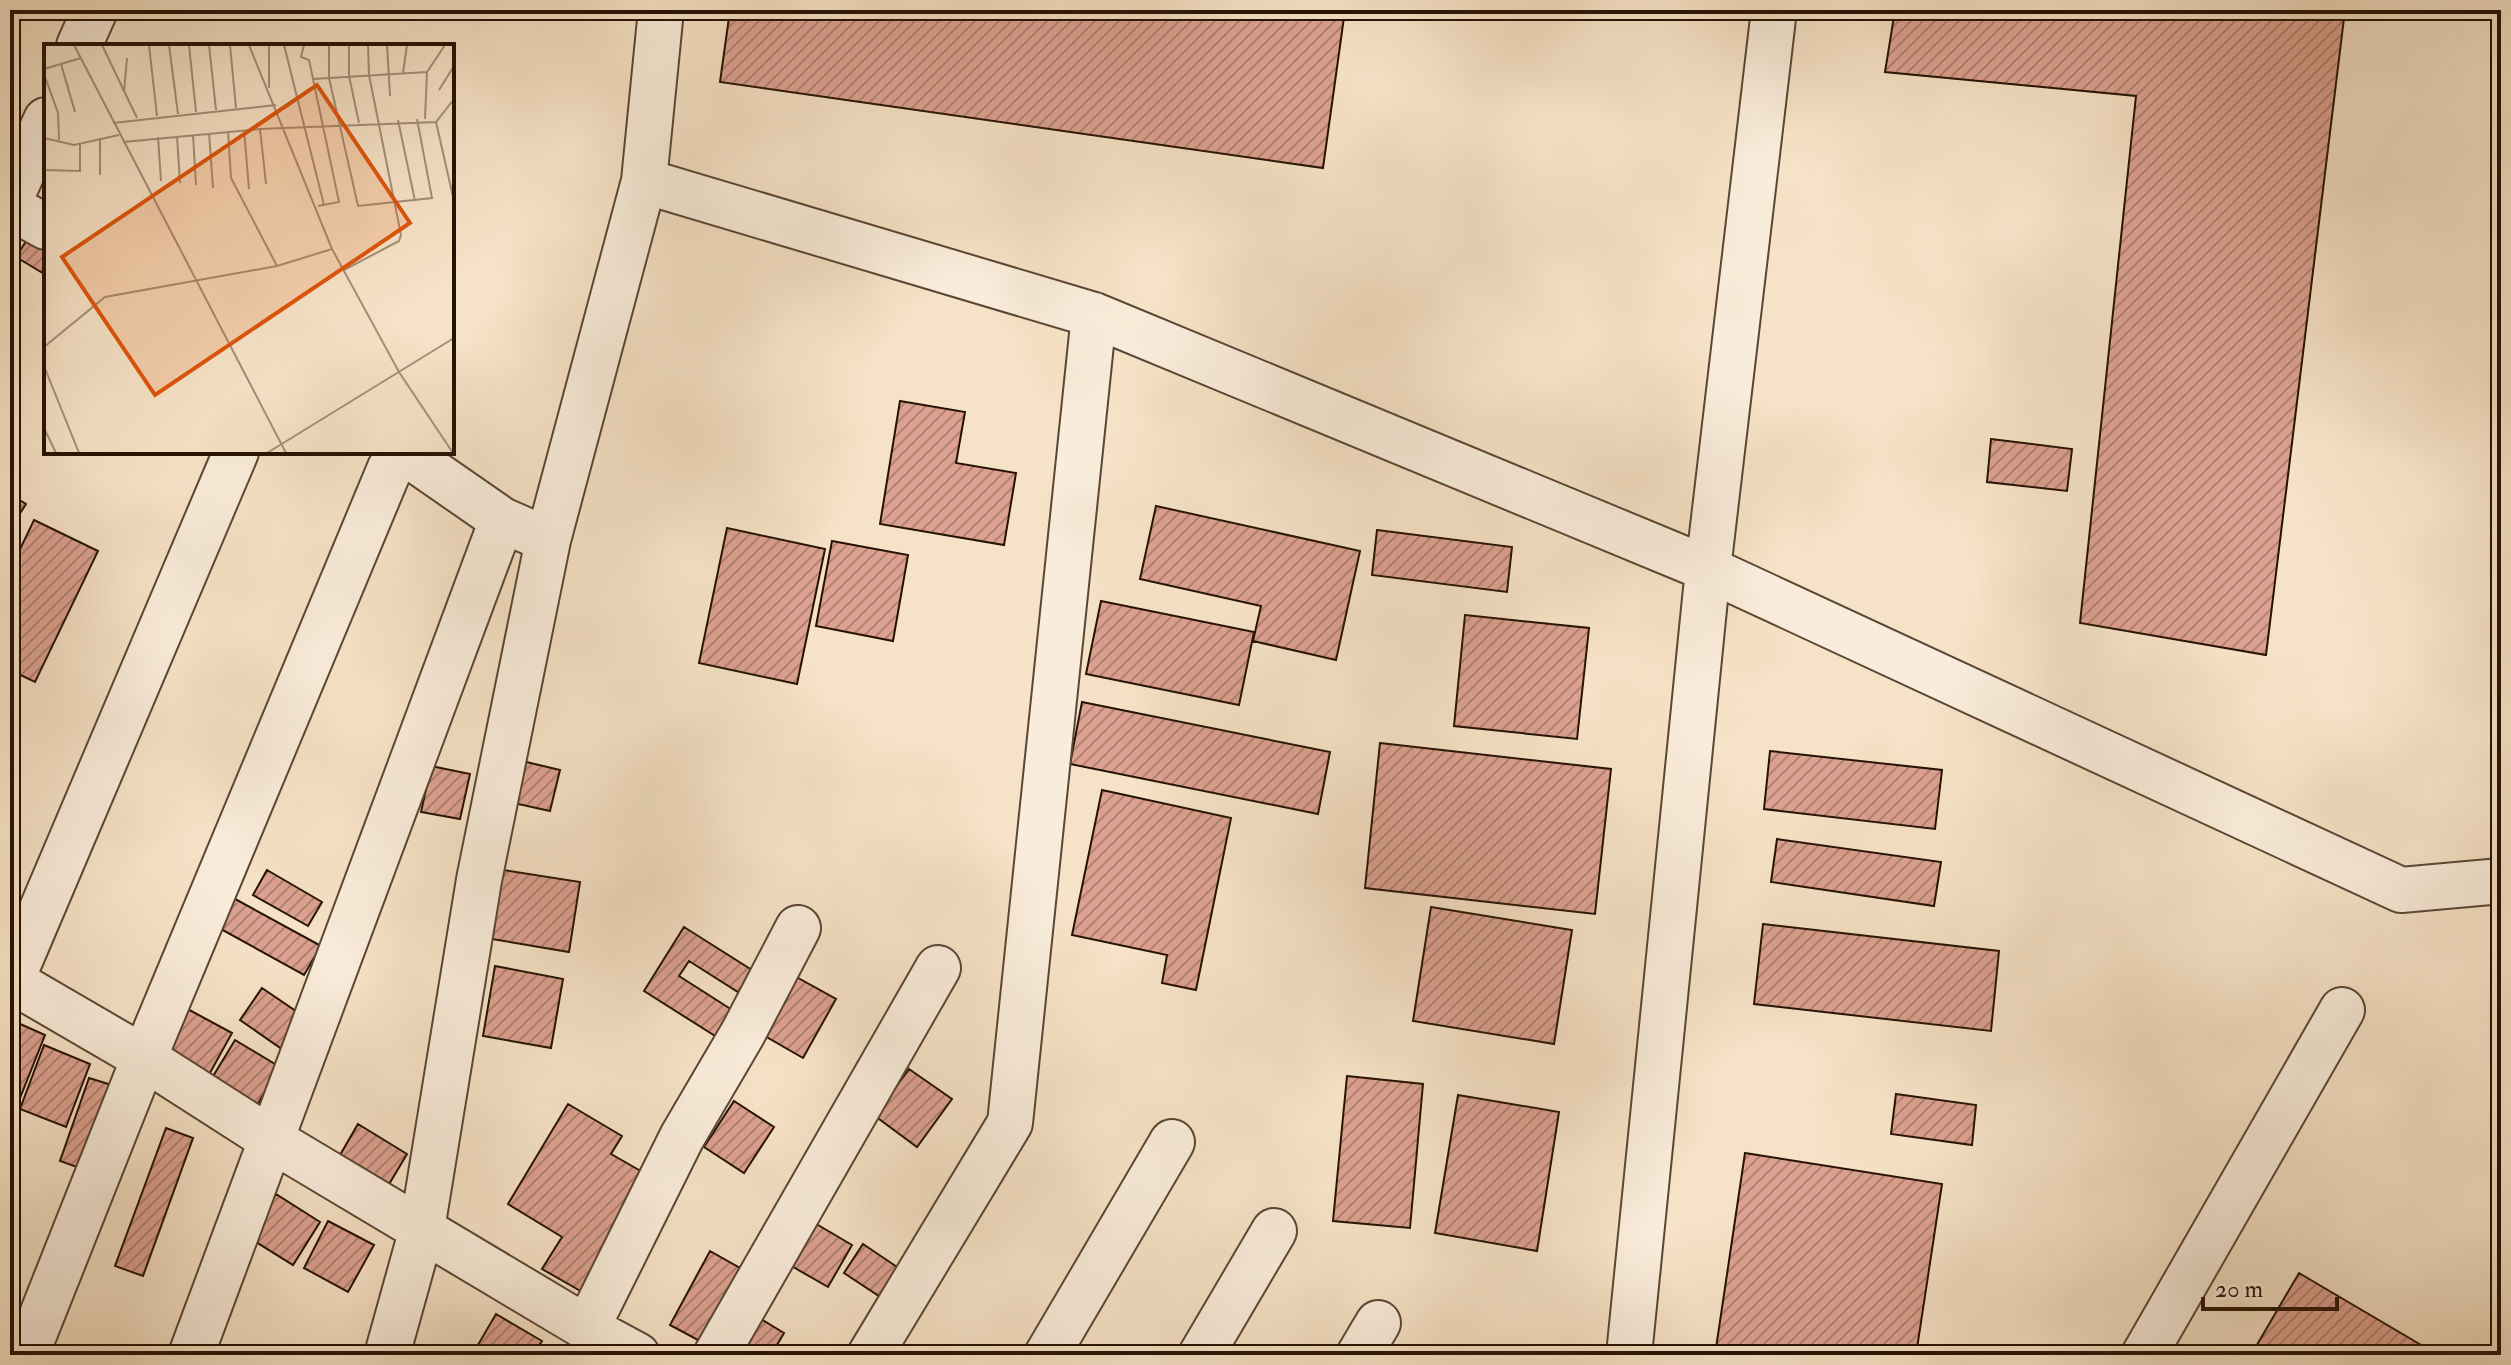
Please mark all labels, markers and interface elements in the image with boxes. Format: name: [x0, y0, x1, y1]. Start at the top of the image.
inset map: [44, 44, 454, 454]
scale bar: [2203, 1261, 2337, 1311]
text: 20 m: [2215, 1274, 2264, 1305]

